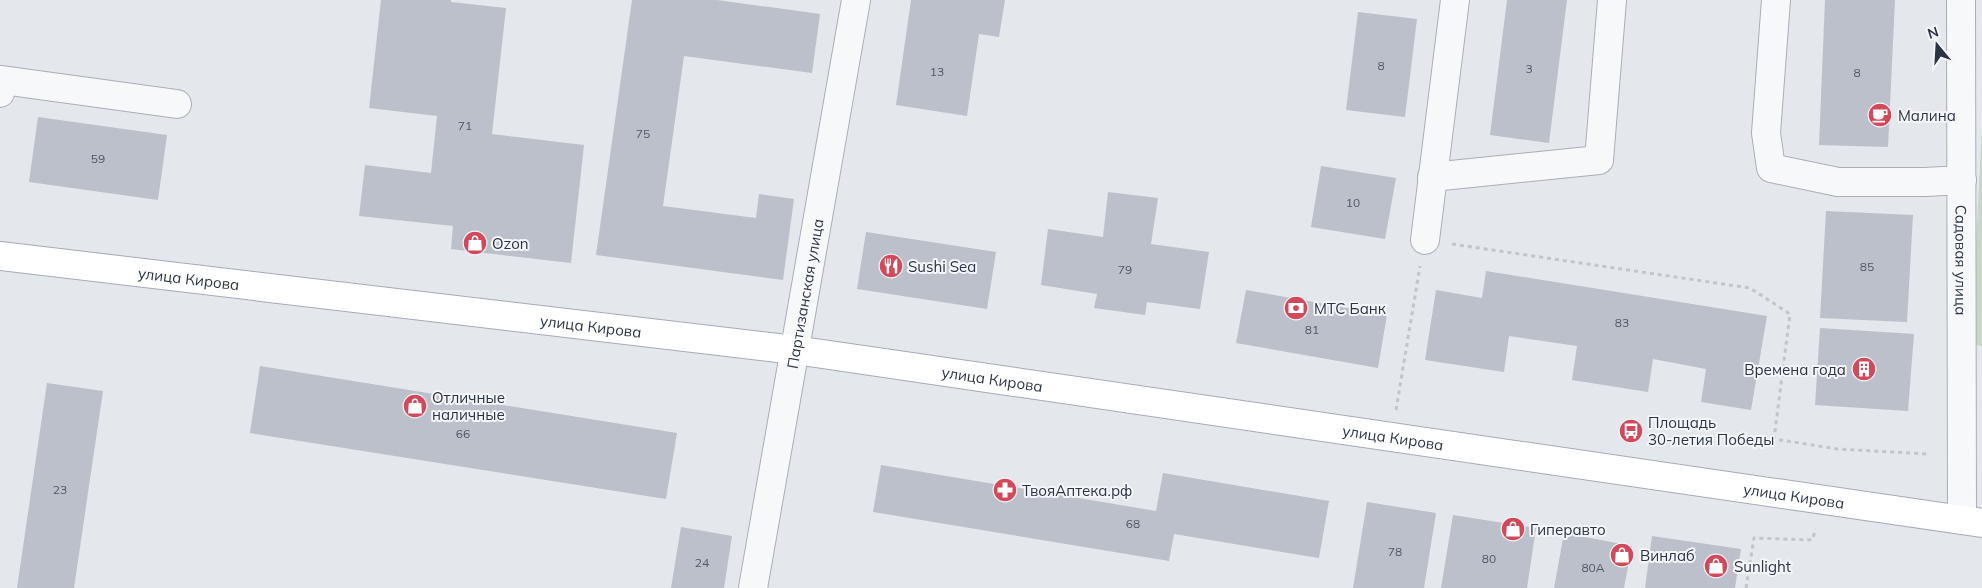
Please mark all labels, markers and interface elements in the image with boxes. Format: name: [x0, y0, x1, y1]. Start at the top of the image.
north arrow: [1912, 20, 1962, 70]
text: N: [1925, 22, 1941, 43]
house number: 8: [1377, 58, 1385, 73]
house number: 3: [1525, 61, 1533, 76]
house number: 13: [930, 64, 944, 79]
house number: 8: [1853, 65, 1861, 80]
cafe icon: Малина: [1867, 102, 1893, 128]
place label: Малина: [1898, 106, 1956, 125]
house number: 71: [458, 118, 472, 133]
house number: 75: [636, 126, 650, 141]
house number: 59: [91, 151, 105, 166]
house number: 10: [1346, 195, 1360, 210]
street label: Садовая улица: [1952, 205, 1971, 315]
street label: Партизанская улица: [782, 217, 827, 370]
shop icon: Ozon: [462, 230, 488, 256]
place label: Ozon: [492, 234, 529, 253]
restaurant icon: Sushi Sea: [878, 253, 904, 279]
place label: Sushi Sea: [908, 257, 976, 276]
house number: 85: [1860, 259, 1874, 274]
house number: 79: [1118, 262, 1132, 277]
street label: улица Кирова: [137, 263, 240, 294]
bank icon: МТС Банк: [1283, 295, 1309, 321]
place label: МТС Банк: [1314, 299, 1387, 318]
street label: улица Кирова: [539, 310, 643, 341]
house number: 83: [1615, 315, 1629, 330]
house number: 81: [1305, 322, 1319, 337]
building icon: Времена года: [1851, 356, 1877, 382]
place label: Времена года: [1744, 360, 1846, 379]
street label: улица Кирова: [941, 362, 1044, 396]
place label: Отличные наличные: [432, 388, 505, 424]
shop icon: Отличные наличные: [402, 393, 428, 419]
place label: Площадь 30-летия Победы: [1648, 413, 1774, 449]
bus stop icon: Площадь 30-летия Победы: [1618, 418, 1644, 444]
street label: улица Кирова: [1341, 420, 1445, 454]
house number: 66: [456, 426, 470, 441]
pharmacy icon: ТвояАптека.рф: [992, 477, 1018, 503]
street label: улица Кирова: [1742, 479, 1846, 512]
place label: ТвояАптека.рф: [1022, 481, 1132, 500]
house number: 23: [53, 482, 67, 497]
house number: 68: [1126, 516, 1140, 531]
shop icon: Гиперавто: [1500, 516, 1526, 542]
place label: Гиперавто: [1530, 520, 1606, 539]
shop icon: Винлаб: [1609, 542, 1635, 568]
house number: 78: [1388, 544, 1402, 559]
place label: Винлаб: [1640, 546, 1695, 565]
house number: 80: [1482, 551, 1496, 566]
shop icon: Sunlight: [1703, 553, 1729, 579]
house number: 24: [695, 555, 709, 570]
place label: Sunlight: [1734, 557, 1791, 576]
house number: 80А: [1581, 560, 1605, 575]

